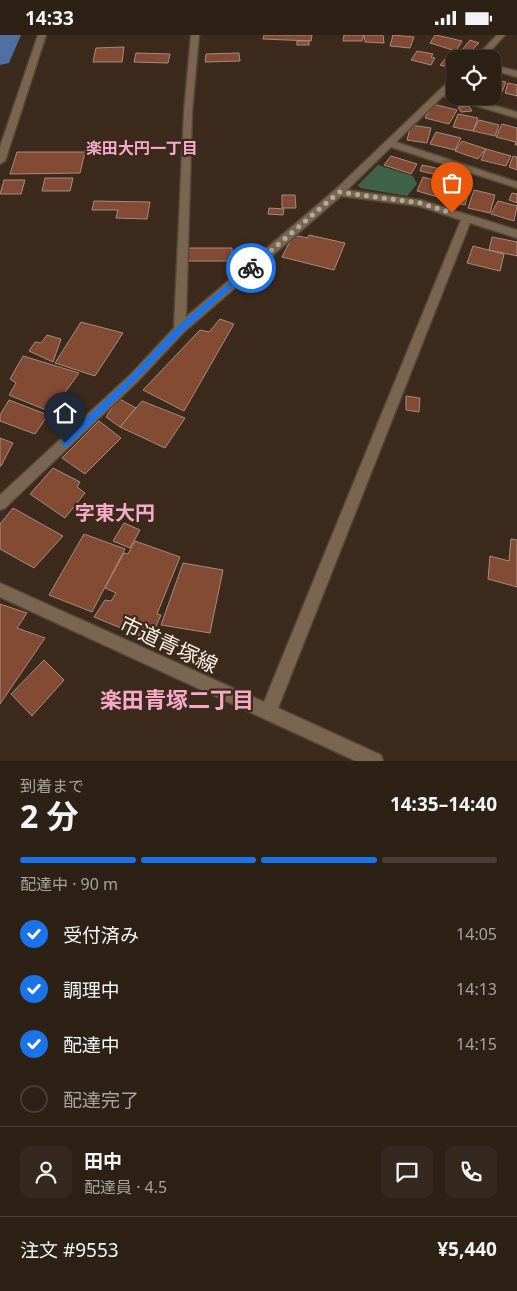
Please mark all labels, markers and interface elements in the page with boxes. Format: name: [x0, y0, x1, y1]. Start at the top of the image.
text: 14:33: [25, 5, 74, 31]
map controls: [446, 50, 501, 105]
button: locate: [446, 50, 501, 105]
district label: 楽田大円一丁目: [86, 137, 198, 159]
pin: [431, 162, 473, 213]
icon: bag: [438, 169, 466, 197]
courier: [226, 243, 276, 293]
icon: bike: [237, 254, 265, 282]
pin: [44, 392, 86, 443]
icon: home: [51, 399, 79, 427]
district label: 字東大円: [75, 499, 155, 526]
street label: 市道青塚線: [116, 609, 222, 679]
district label: 楽田青塚二丁目: [100, 684, 254, 714]
text: 到着まで: [20, 775, 84, 797]
text: 14:35–14:40: [390, 791, 497, 817]
text: 2 分: [20, 794, 79, 837]
text: 配達中 · 90 m: [20, 873, 118, 895]
icon: check: [20, 920, 48, 948]
text: 受付済み: [63, 922, 139, 948]
text: 14:05: [456, 923, 497, 945]
icon: check: [20, 975, 48, 1003]
text: 調理中: [63, 977, 120, 1003]
text: 14:13: [456, 978, 497, 1000]
icon: check: [20, 1030, 48, 1058]
text: 配達中: [63, 1032, 120, 1058]
text: 14:15: [456, 1033, 497, 1055]
text: 配達完了: [63, 1087, 139, 1113]
button: person: [20, 1146, 72, 1198]
button: chat: [381, 1146, 433, 1198]
button: phone: [445, 1146, 497, 1198]
text: 田中: [84, 1148, 122, 1174]
text: 配達員 · 4.5: [84, 1176, 167, 1198]
text: ¥5,440: [437, 1236, 497, 1262]
text: 注文 #9553: [20, 1237, 119, 1263]

